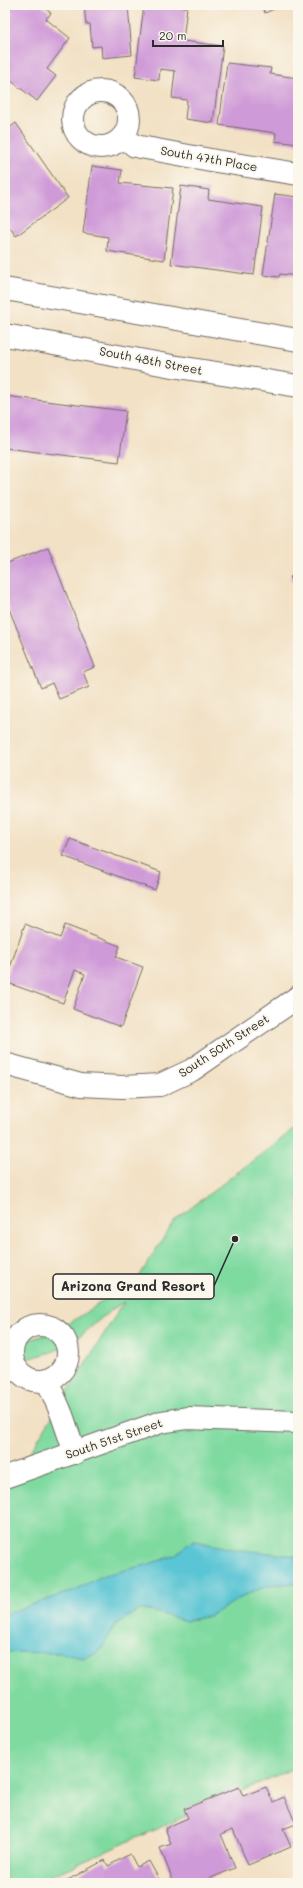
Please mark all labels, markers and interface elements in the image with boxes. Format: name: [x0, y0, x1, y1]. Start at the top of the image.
scale bar: [153, 22, 223, 48]
text: 20 m: [159, 27, 187, 43]
street label: South 47th Place: [159, 142, 259, 174]
street label: South 48th Street: [98, 342, 204, 378]
street label: South 50th Street: [175, 1010, 272, 1080]
callout: Arizona Grand Resort: [53, 1274, 214, 1299]
text: Arizona Grand Resort: [61, 1277, 205, 1294]
street label: South 51st Street: [63, 1414, 164, 1462]

